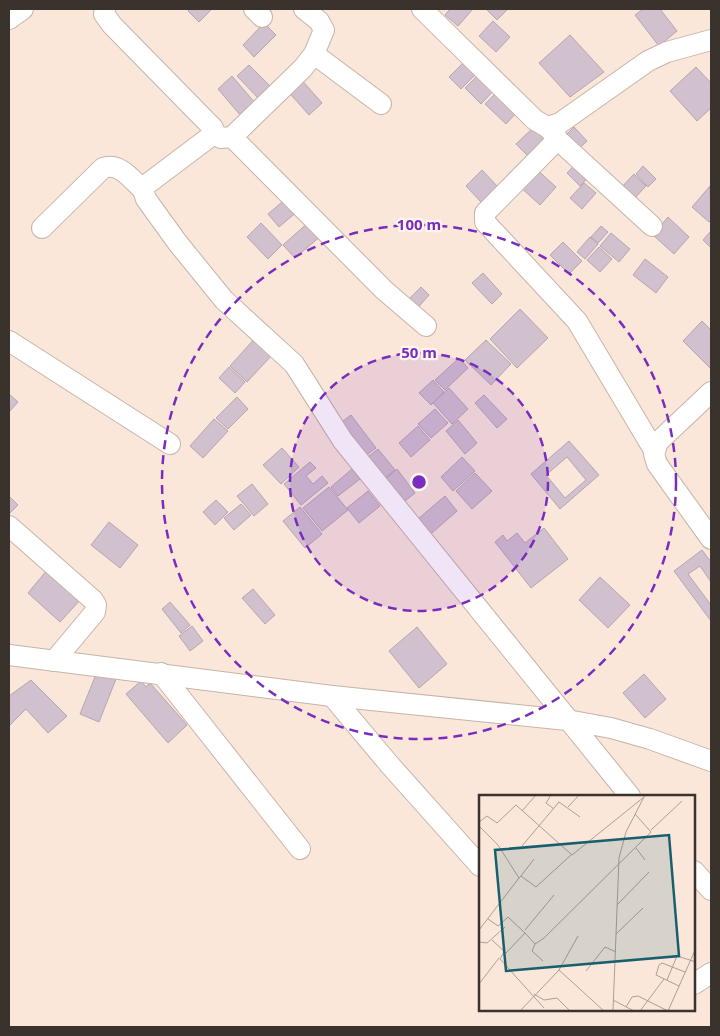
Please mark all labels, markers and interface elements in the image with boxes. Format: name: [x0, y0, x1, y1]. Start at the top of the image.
text: 100 m: [397, 214, 441, 234]
text: 50 m: [401, 342, 437, 362]
centre of rings: [410, 473, 428, 491]
inset map: [479, 795, 695, 1011]

